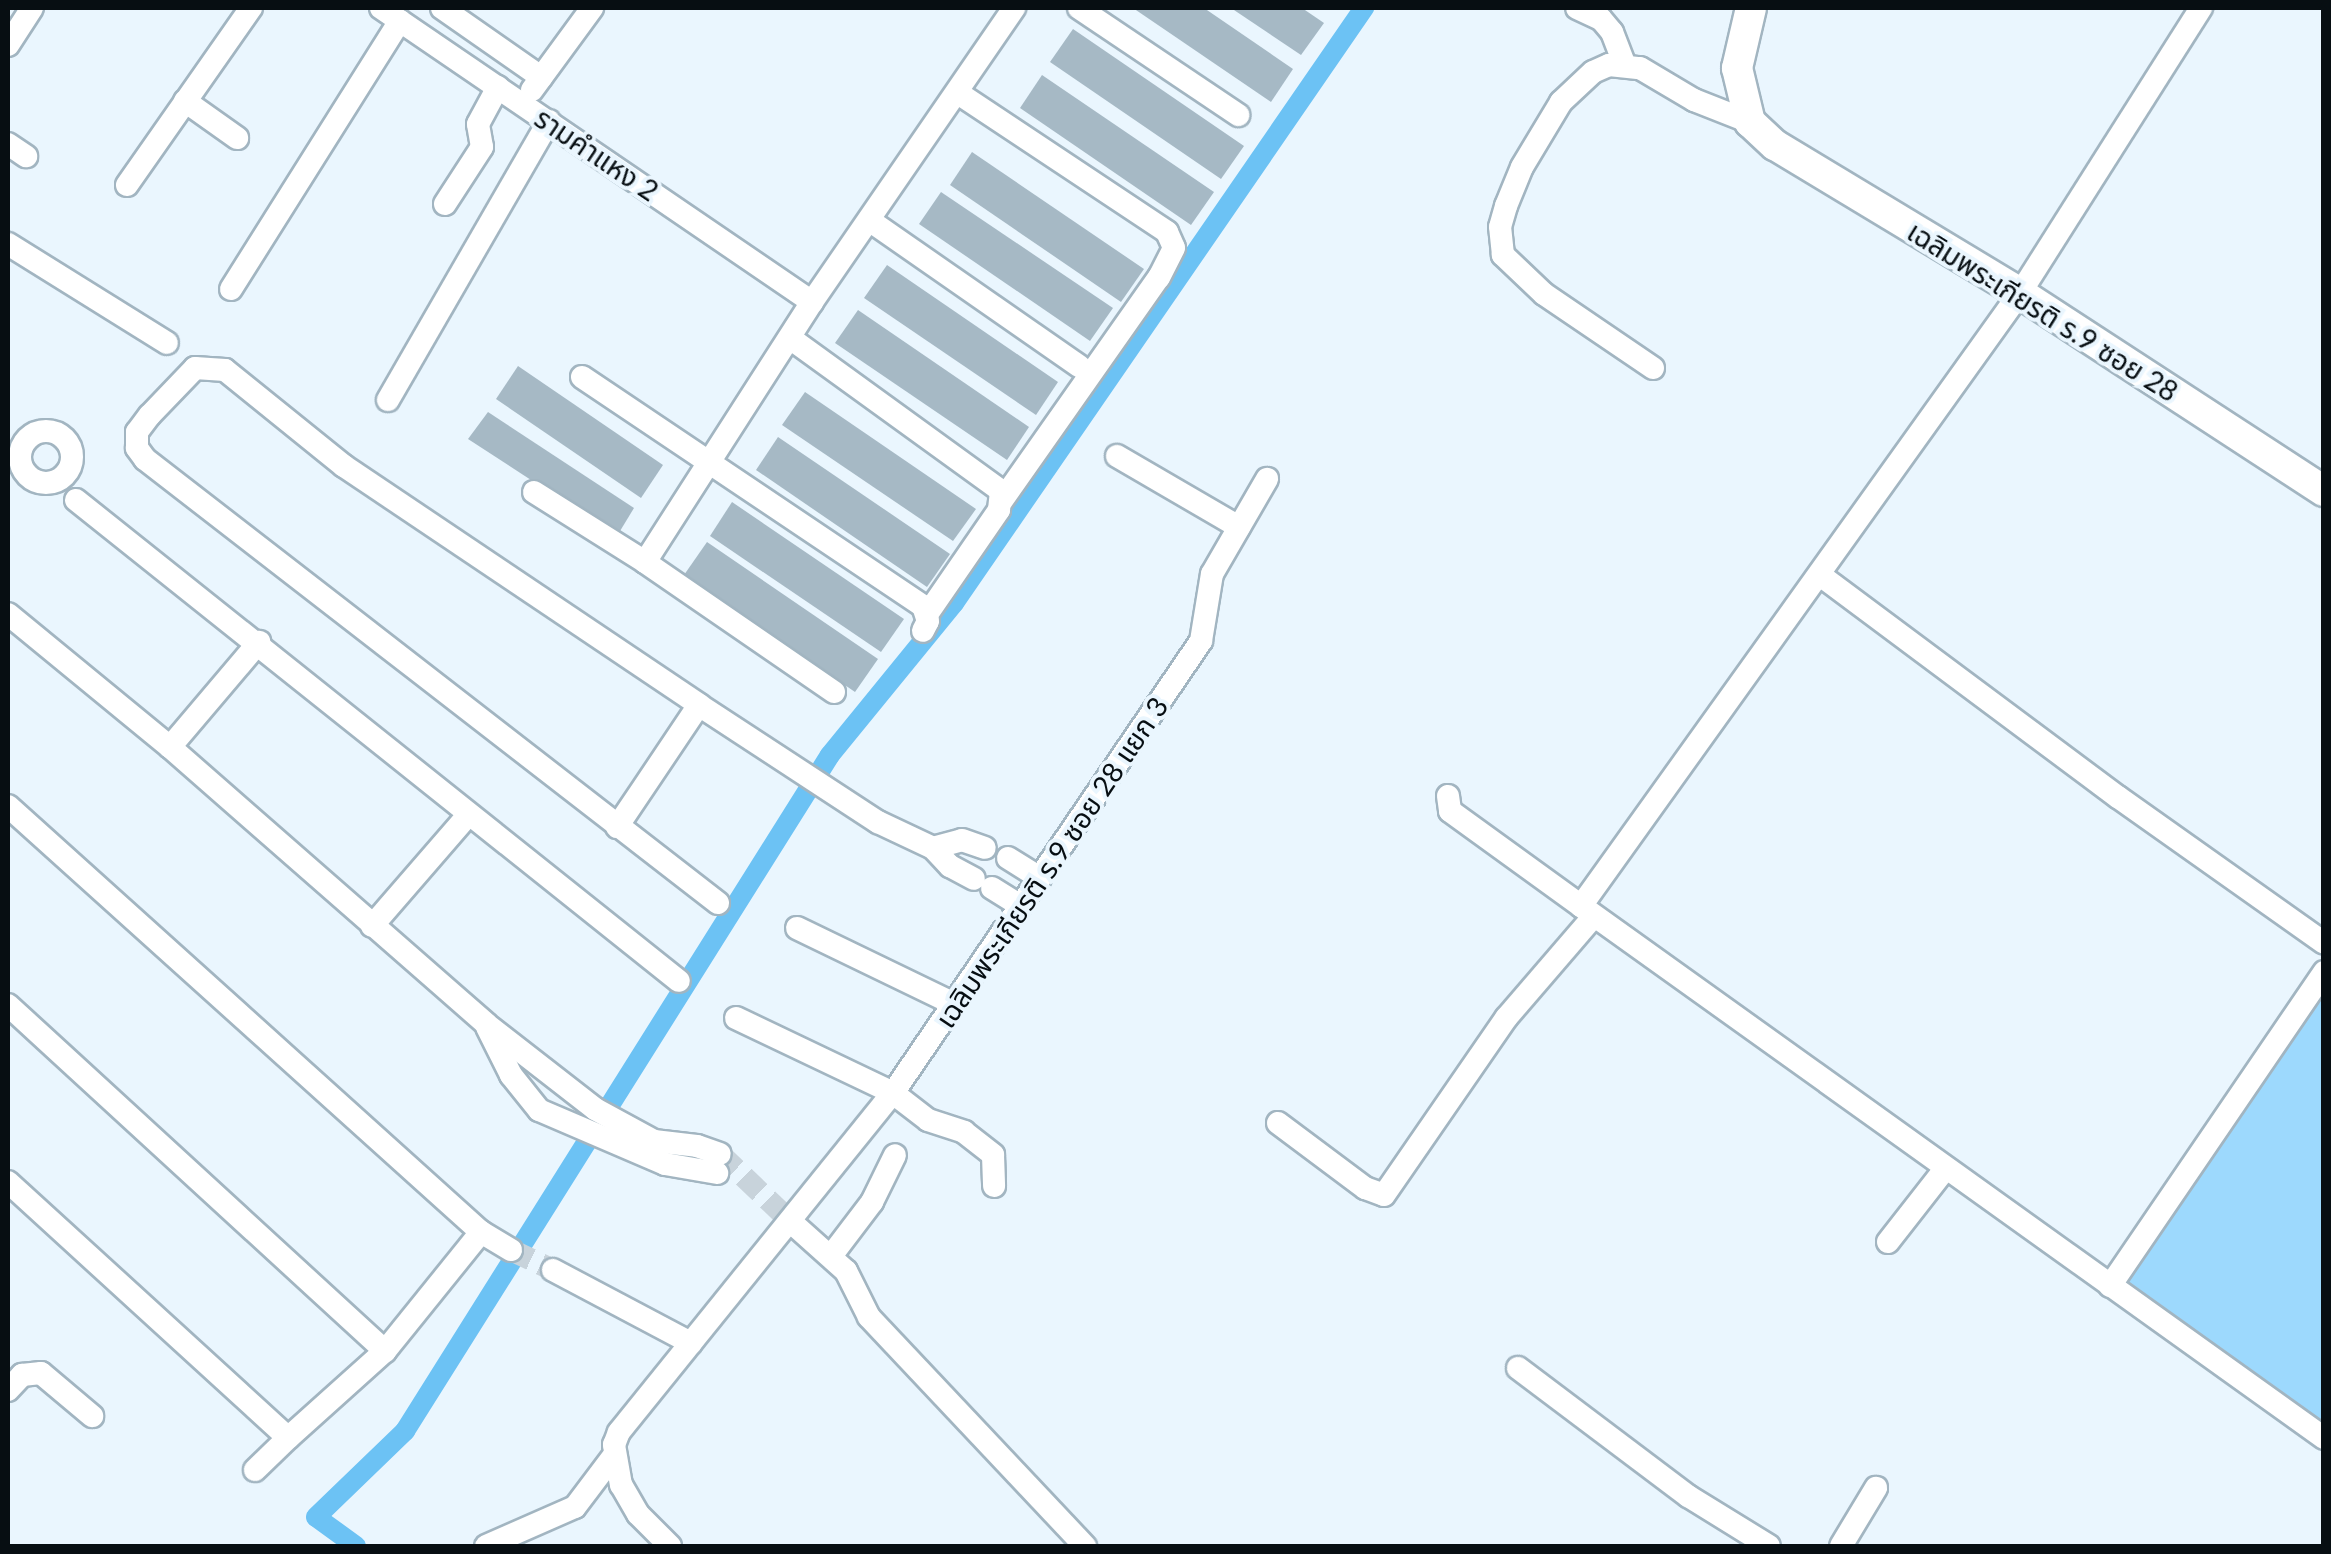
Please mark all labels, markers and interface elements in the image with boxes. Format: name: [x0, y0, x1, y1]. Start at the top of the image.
street label: รามคำแหง 2: [529, 100, 665, 208]
street label: เฉลิมพระเกียรติ ร.9 ซอย 28: [1902, 214, 2184, 408]
street label: เฉลิมพระเกียรติ ร.9 ซอย 28 แยก 3: [928, 690, 1174, 1034]

